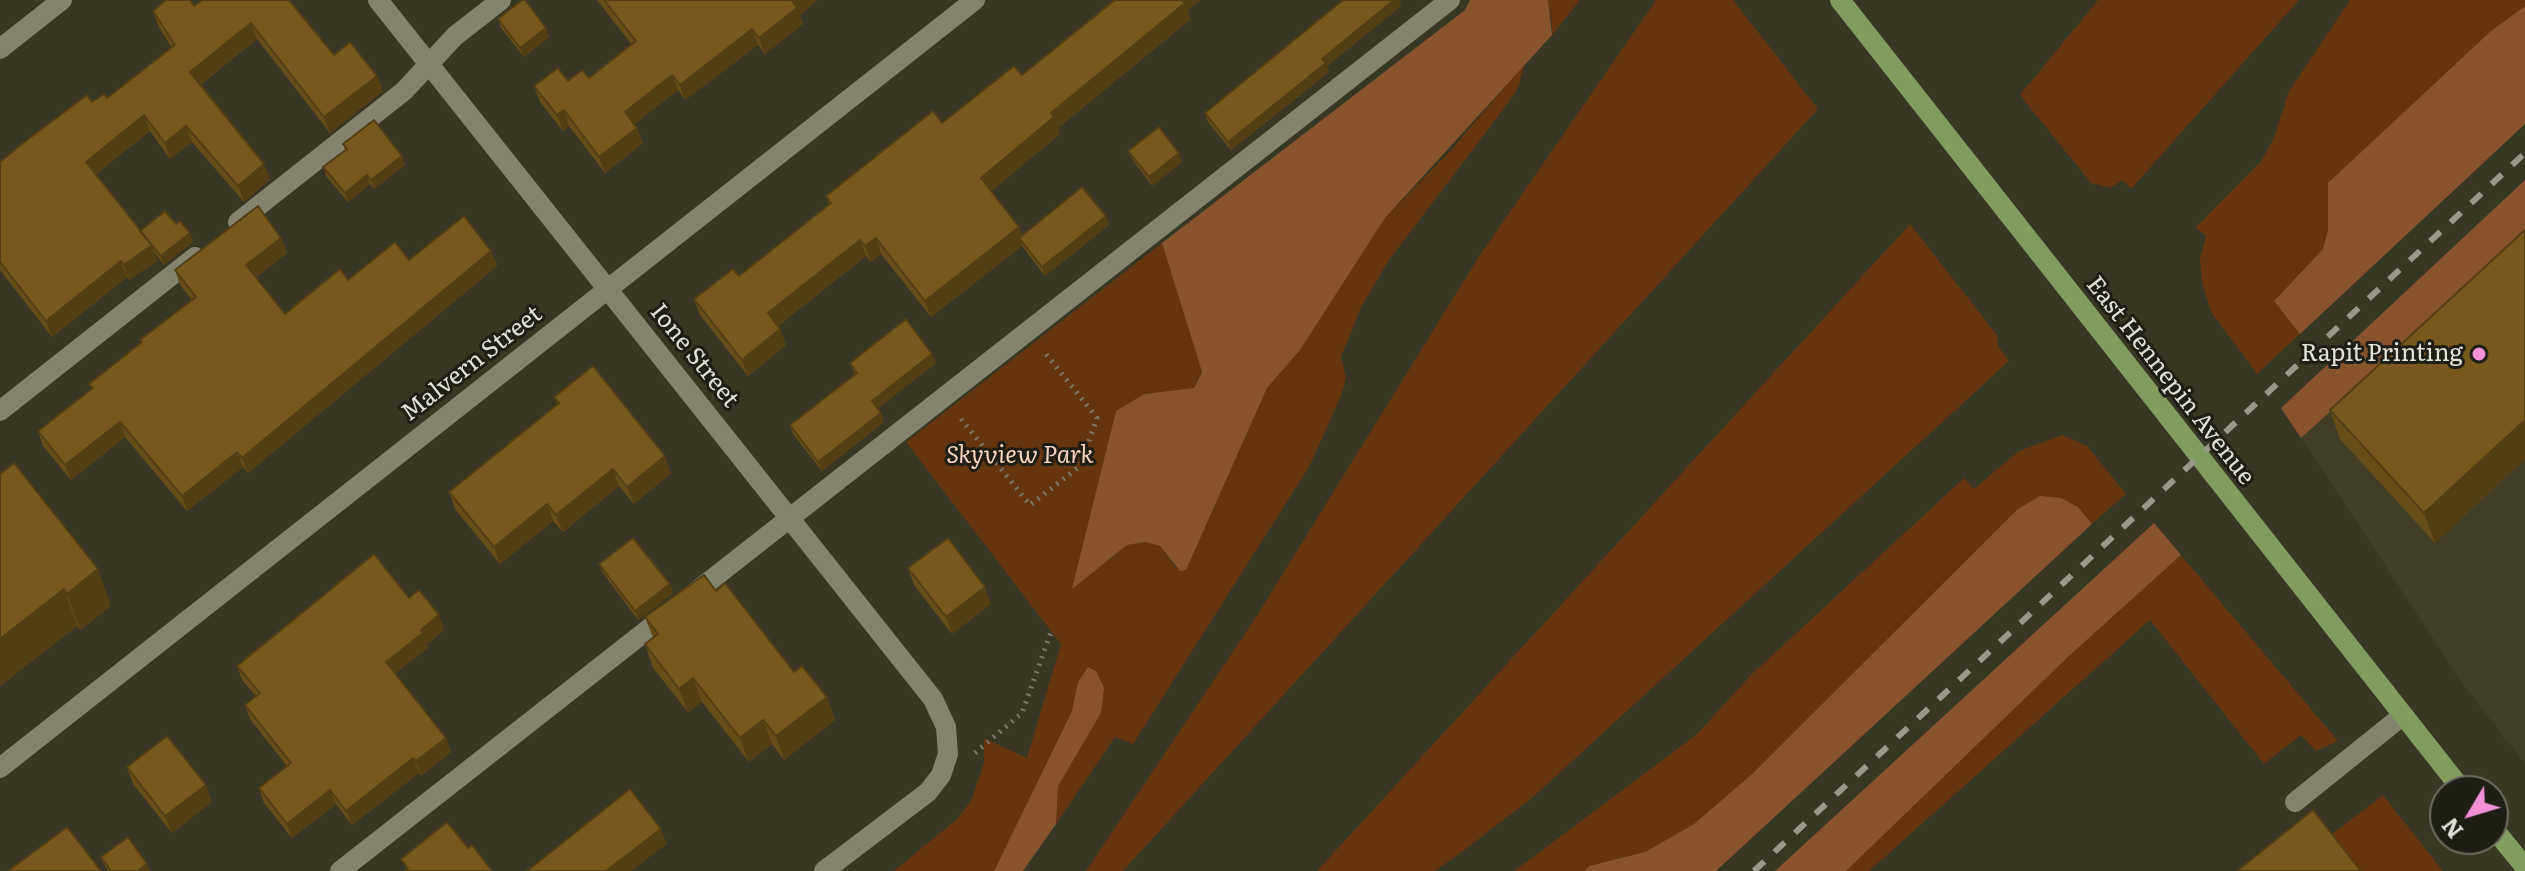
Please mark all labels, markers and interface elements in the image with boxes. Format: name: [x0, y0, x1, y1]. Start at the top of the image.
street label: East Hennepin Avenue: [2080, 271, 2260, 491]
street label: Ione Street: [643, 298, 745, 414]
street label: Malvern Street: [396, 300, 548, 428]
place label: Rapit Printing: [2301, 340, 2463, 368]
marker: Rapit Printing: [2470, 345, 2488, 363]
park label: Skyview Park: [946, 442, 1094, 470]
north arrow: [2429, 775, 2509, 855]
text: N: [2433, 811, 2470, 846]

